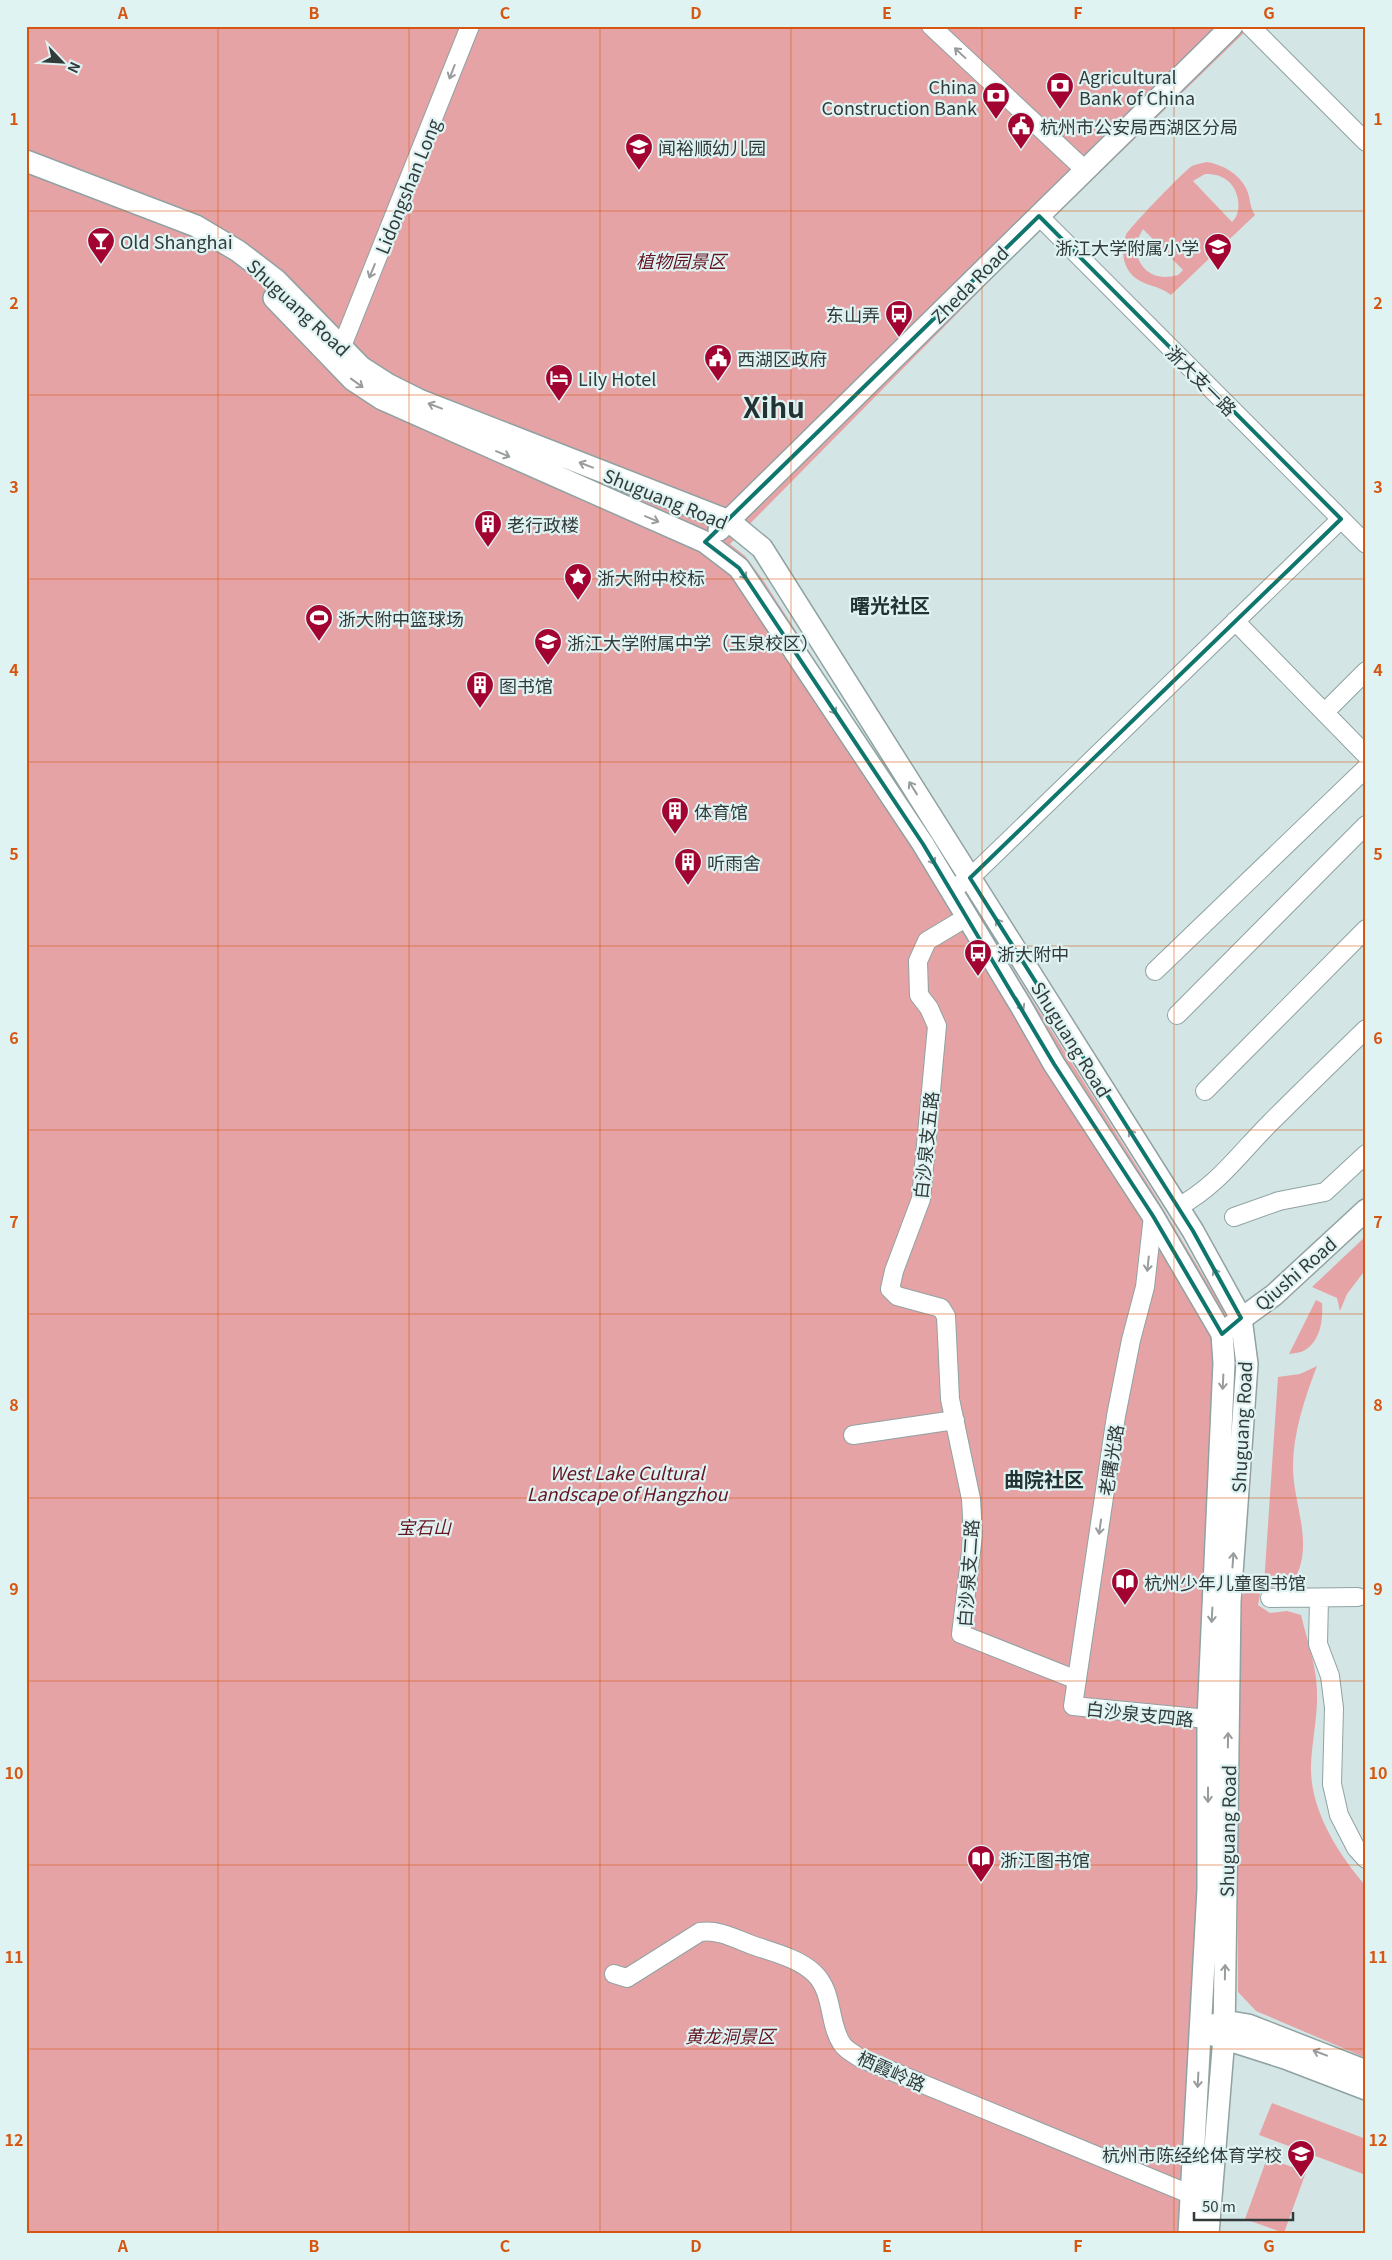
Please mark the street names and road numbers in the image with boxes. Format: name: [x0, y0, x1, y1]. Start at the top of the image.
street label: Lidongshan Long: [368, 114, 446, 258]
street label: Zheda Road: [924, 239, 1014, 329]
street label: Shuguang Road: [242, 252, 356, 362]
street label: 浙大支一路: [1161, 339, 1243, 421]
street label: Shuguang Road: [600, 461, 732, 535]
street label: Shuguang Road: [1026, 976, 1118, 1102]
street label: 白沙泉支五路: [906, 1090, 944, 1200]
street label: Qiushi Road: [1249, 1230, 1341, 1316]
street label: Shuguang Road: [1225, 1360, 1257, 1494]
street label: 老曙光路: [1092, 1422, 1128, 1498]
street label: 白沙泉支二路: [950, 1518, 984, 1628]
street label: 白沙泉支四路: [1085, 1694, 1195, 1732]
street label: Shuguang Road: [1213, 1765, 1241, 1897]
street label: 栖霞岭路: [854, 2043, 930, 2097]

